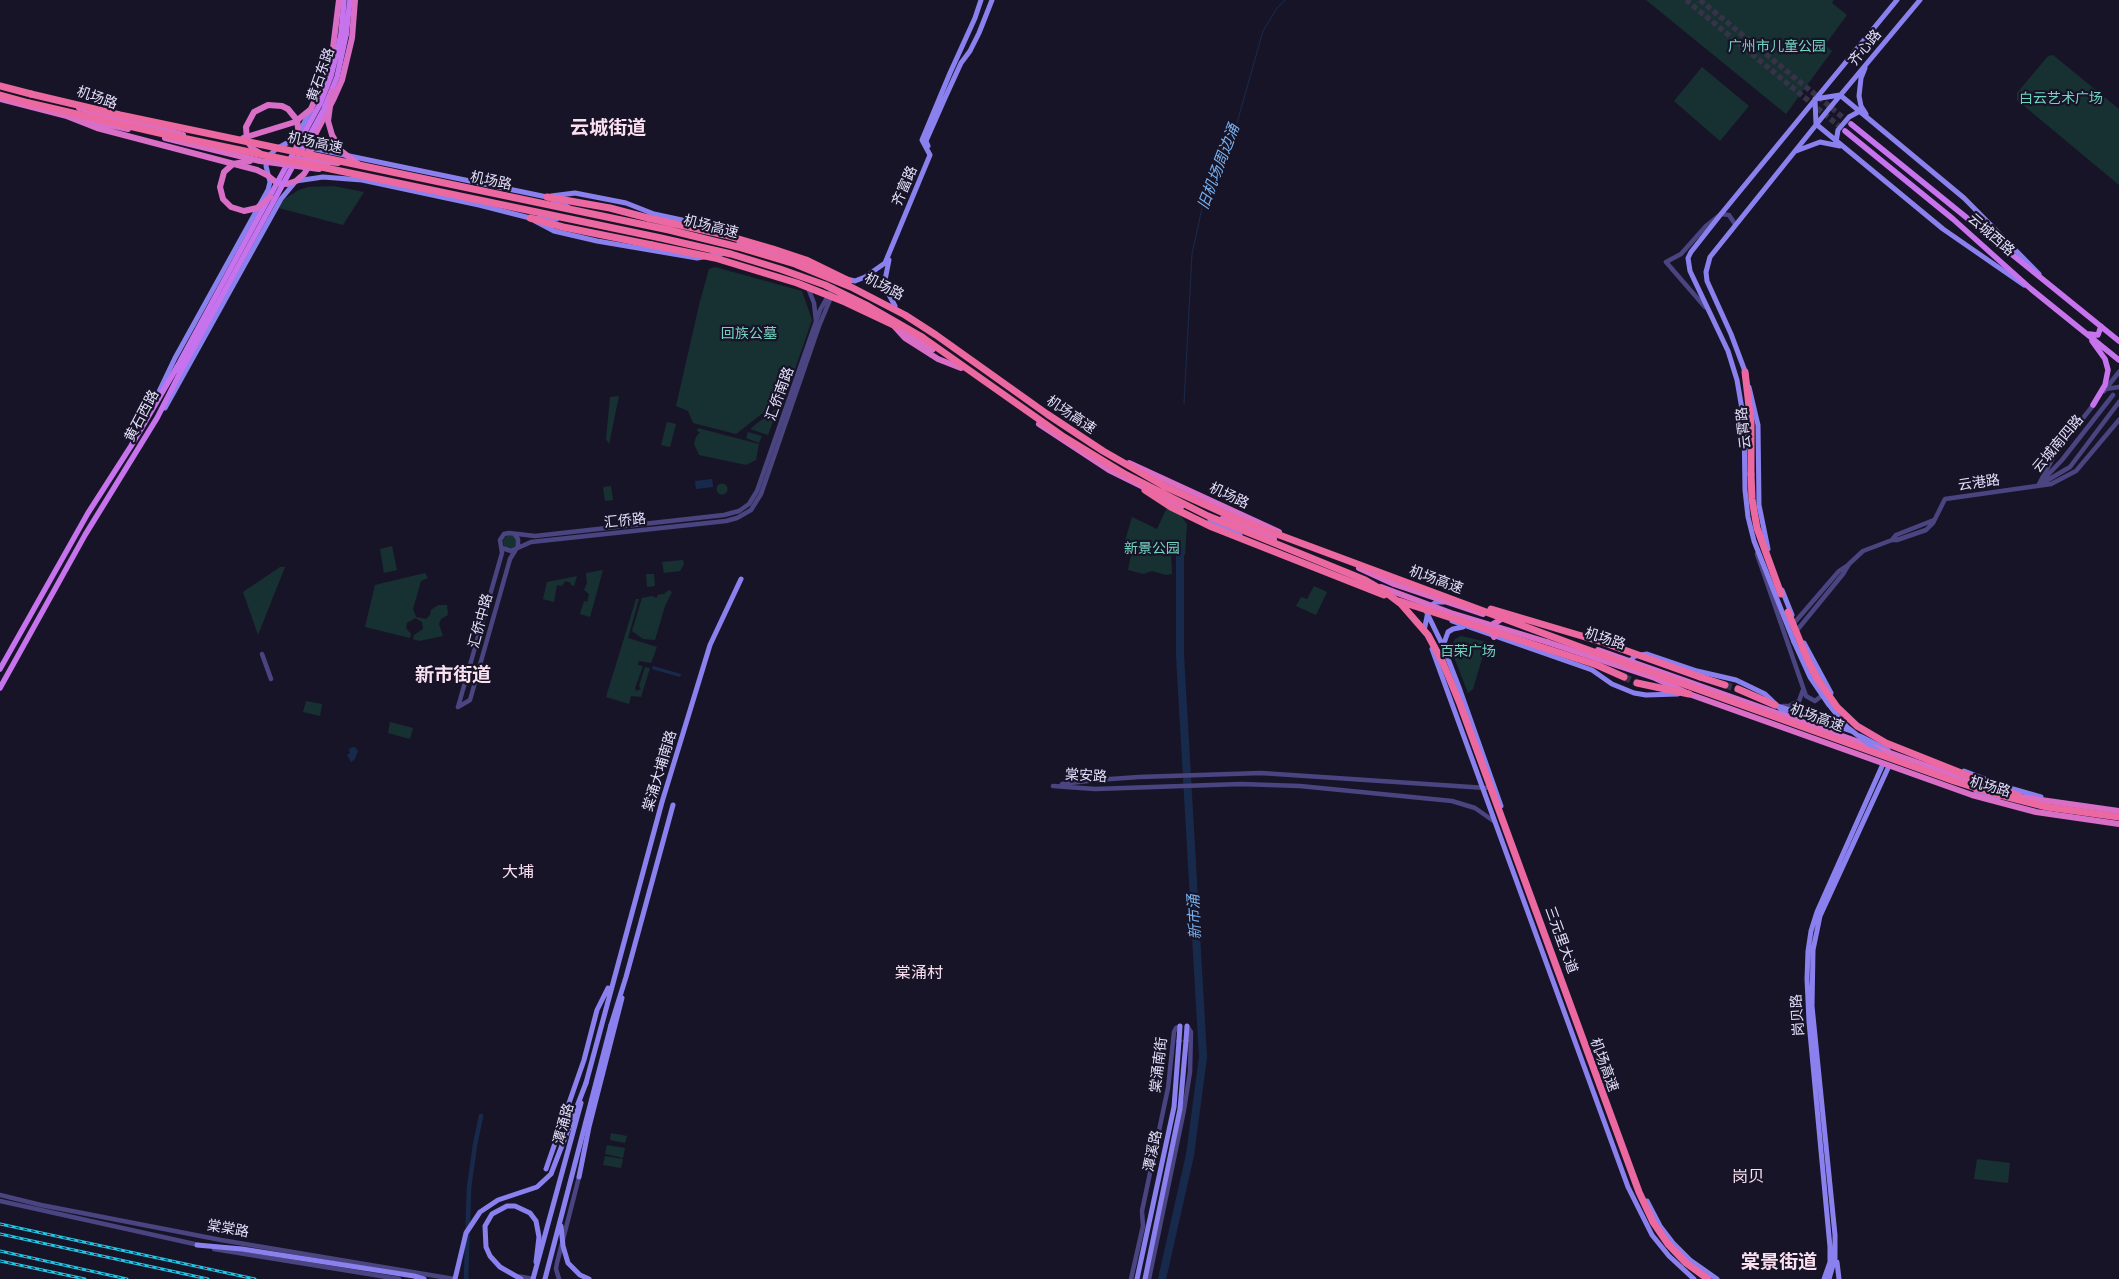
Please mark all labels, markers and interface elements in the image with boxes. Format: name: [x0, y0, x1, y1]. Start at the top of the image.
street label: 齐心路: [1845, 27, 1885, 69]
park label: 广州市儿童公园: [1728, 39, 1826, 55]
street label: 黄石东路: [304, 46, 338, 104]
street label: 机场路: [74, 83, 120, 113]
park label: 白云艺术广场: [2019, 91, 2103, 107]
district label: 云城街道: [570, 117, 646, 139]
water label: 旧机场周边涌: [1194, 122, 1244, 212]
street label: 机场高速: [286, 129, 344, 157]
street label: 齐富路: [889, 163, 921, 209]
street label: 机场路: [469, 168, 513, 194]
street label: 云城西路: [1964, 210, 2018, 260]
street label: 机场高速: [682, 212, 740, 242]
street label: 机场路: [861, 270, 907, 304]
park label: 回族公墓: [721, 326, 777, 342]
street label: 汇侨南路: [763, 365, 797, 423]
street label: 黄石西路: [121, 387, 163, 445]
street label: 机场高速: [1043, 392, 1099, 438]
street label: 云霄路: [1733, 406, 1755, 450]
street label: 云城南四路: [2029, 412, 2087, 476]
street label: 云港路: [1957, 472, 2001, 494]
street label: 机场路: [1206, 480, 1252, 512]
street label: 汇侨路: [603, 510, 647, 532]
park label: 新景公园: [1124, 541, 1180, 557]
street label: 机场高速: [1407, 563, 1465, 597]
street label: 汇侨中路: [466, 592, 496, 650]
street label: 机场路: [1582, 625, 1628, 653]
park label: 百荣广场: [1440, 644, 1496, 660]
district label: 新市街道: [415, 664, 491, 686]
street label: 机场高速: [1788, 701, 1846, 735]
street label: 棠涌大埔南路: [640, 728, 680, 814]
street label: 棠安路: [1065, 767, 1107, 785]
street label: 机场路: [1967, 773, 2013, 801]
district label: 大埔: [502, 862, 534, 882]
water label: 新市涌: [1185, 894, 1205, 940]
street label: 三元里大道: [1541, 904, 1581, 976]
district label: 棠涌村: [895, 963, 943, 983]
street label: 岗贝路: [1788, 993, 1808, 1037]
street label: 棠涌南街: [1147, 1036, 1171, 1094]
street label: 机场高速: [1587, 1036, 1621, 1094]
street label: 潭涌路: [550, 1102, 578, 1146]
street label: 潭溪路: [1140, 1129, 1166, 1173]
district label: 岗贝: [1732, 1167, 1764, 1187]
street label: 棠棠路: [206, 1217, 250, 1241]
district label: 棠景街道: [1741, 1251, 1817, 1273]

